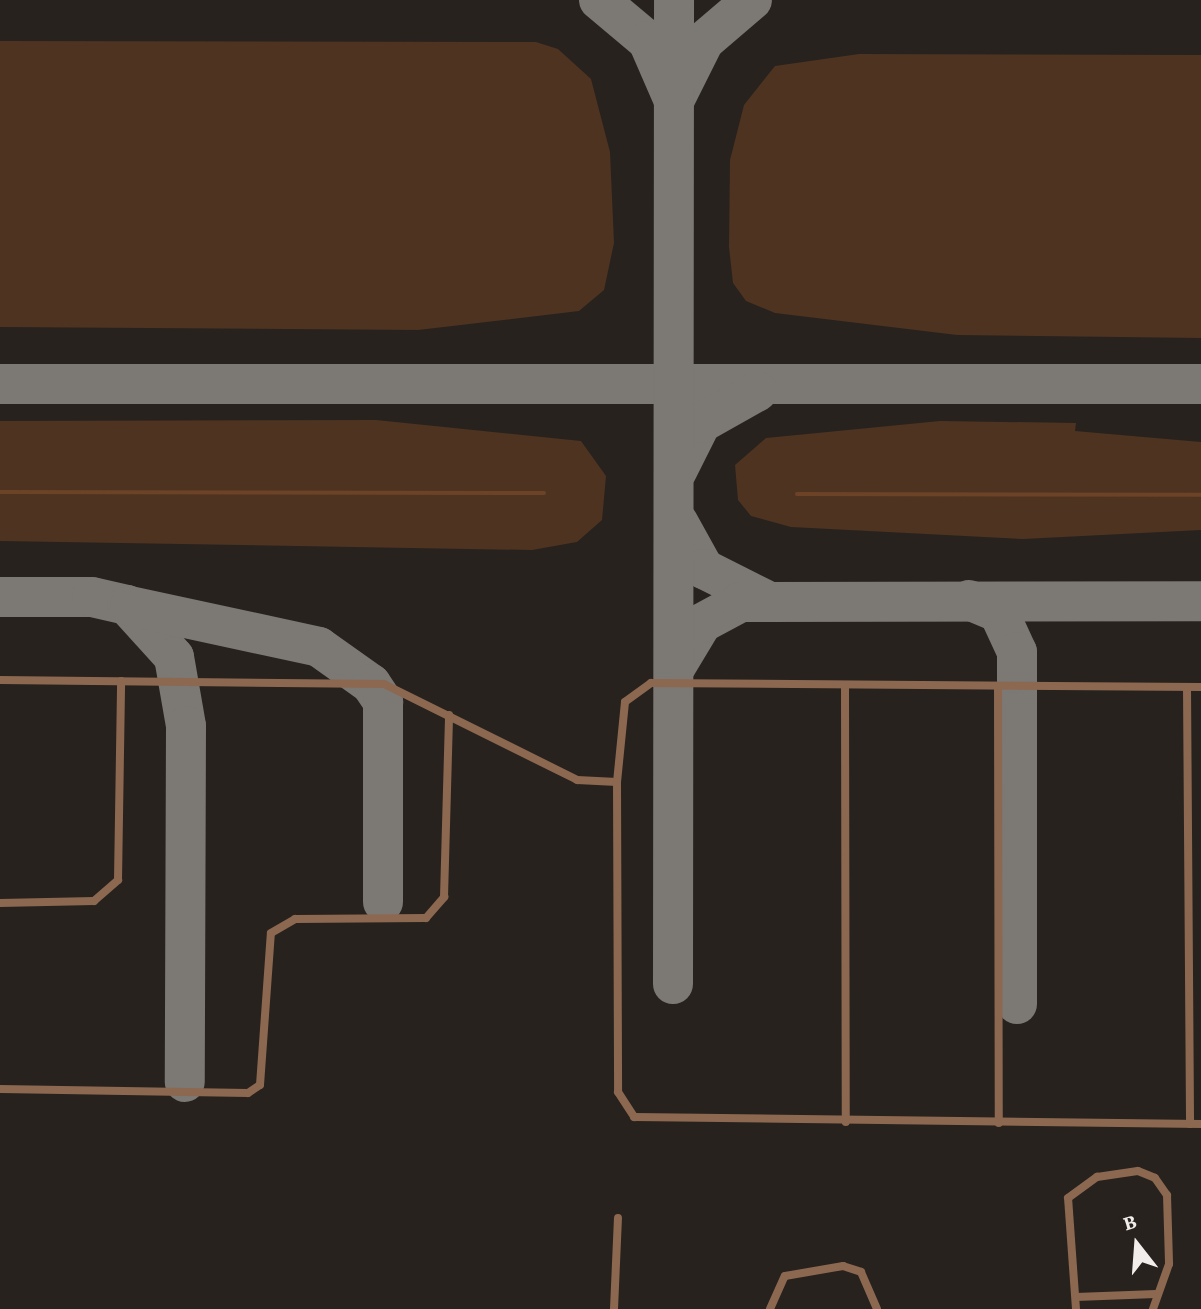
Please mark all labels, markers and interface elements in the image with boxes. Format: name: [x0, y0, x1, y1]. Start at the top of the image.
north arrow: [1097, 1205, 1177, 1285]
text: B: [1120, 1208, 1140, 1235]

